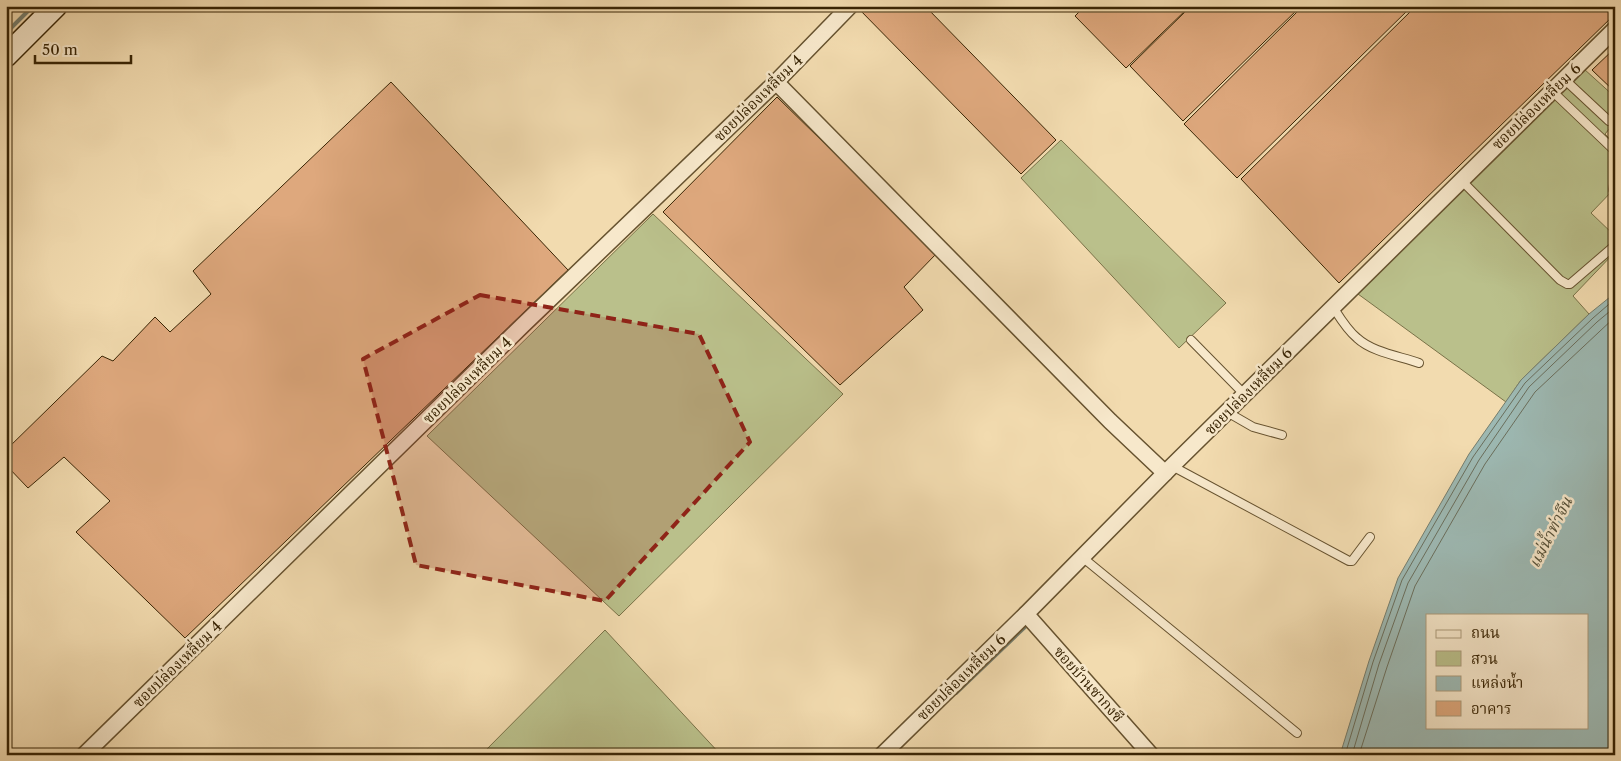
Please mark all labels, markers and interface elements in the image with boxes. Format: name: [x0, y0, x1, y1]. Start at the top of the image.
scale bar: [35, 32, 131, 64]
text: 50 m: [42, 40, 78, 59]
street label: ซอยปล่องเหลี่ยม 4: [709, 50, 806, 145]
street label: ซอยปล่องเหลี่ยม 6: [1487, 58, 1585, 153]
street label: ซอยปล่องเหลี่ยม 4: [418, 332, 515, 427]
street label: ซอยปล่องเหลี่ยม 6: [1199, 342, 1296, 439]
water label: แม่น้ำท่าจีน: [1523, 492, 1577, 571]
legend: [1426, 614, 1588, 728]
street label: ซอยปล่องเหลี่ยม 4: [128, 616, 225, 711]
text: ถนน: [1471, 623, 1500, 642]
street label: ซอยปล่องเหลี่ยม 6: [912, 629, 1010, 724]
street label: ซอยบ้านซากงซี: [1050, 642, 1128, 726]
text: สวน: [1471, 649, 1498, 668]
text: แหล่งน้ำ: [1471, 672, 1523, 692]
text: อาคาร: [1471, 699, 1511, 718]

